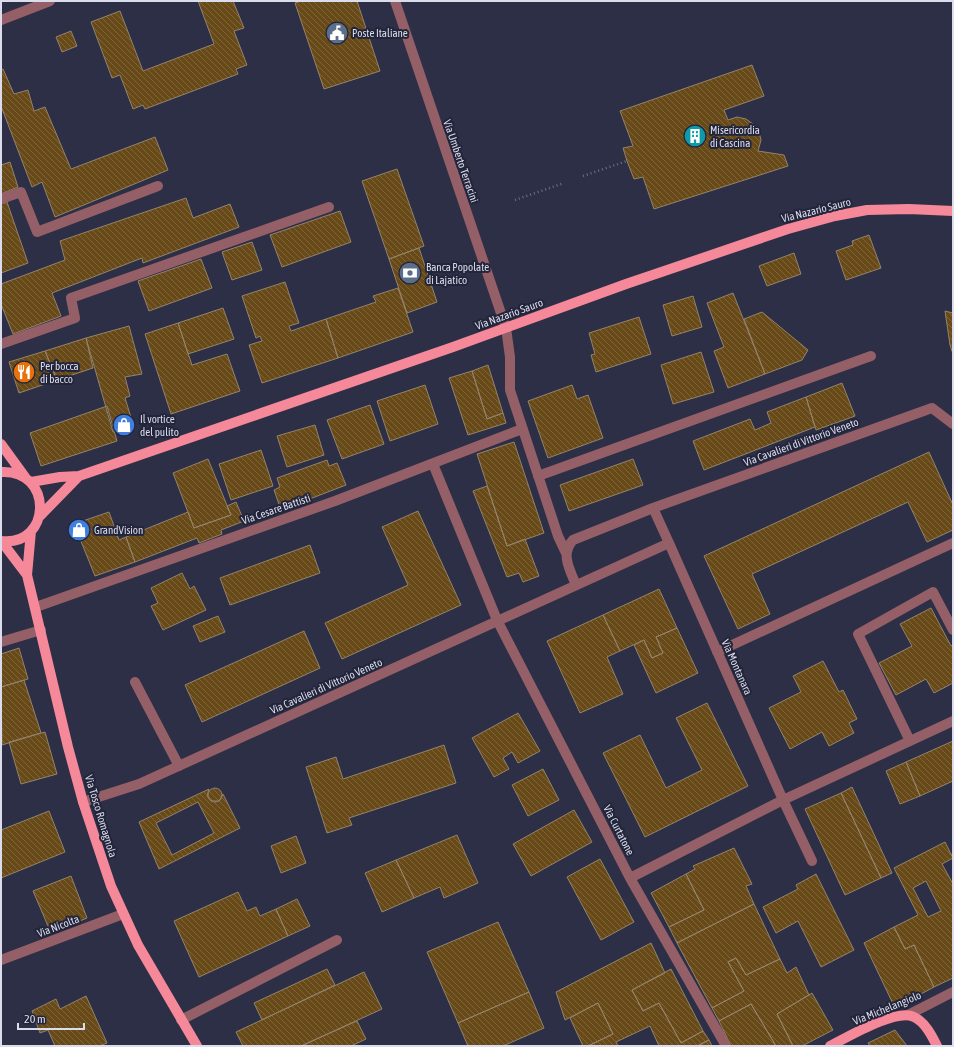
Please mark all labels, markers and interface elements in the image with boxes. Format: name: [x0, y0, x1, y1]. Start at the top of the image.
public building icon: Poste Italiane: [324, 20, 350, 46]
place label: Poste Italiane: [352, 27, 408, 39]
street label: Via Umberto Terracini: [441, 118, 481, 204]
building icon: Misericordia di Cascina: [682, 123, 708, 149]
place label: Misericordia di Cascina: [710, 124, 760, 149]
street label: Via Nazario Sauro: [780, 196, 852, 224]
bank icon: Banca Popolate di Lajatico: [397, 260, 423, 286]
place label: Banca Popolate di Lajatico: [426, 261, 489, 286]
street label: Via Nazario Sauro: [474, 296, 544, 332]
restaurant icon: Per bocca di bacco: [11, 359, 37, 385]
place label: Per bocca di bacco: [40, 360, 79, 385]
shop icon: Il vortice del pulito: [111, 412, 137, 438]
place label: Il vortice del pulito: [140, 413, 179, 438]
street label: Via Cavalieri di Vittorio Veneto: [742, 416, 860, 468]
street label: Via Cesare Battisti: [240, 492, 312, 526]
shop icon: GrandVision: [66, 517, 92, 543]
place label: GrandVision: [94, 524, 143, 536]
street label: Via Montanara: [719, 637, 755, 697]
street label: Via Cavalieri di Vittorio Veneto: [268, 656, 384, 716]
street label: Via Tosco Romagnola: [83, 773, 119, 859]
street label: Via Curtatone: [601, 803, 637, 857]
street label: Via Nicolta: [35, 913, 81, 939]
street label: Via Michelangiolo: [851, 989, 923, 1027]
scale bar: [18, 1005, 84, 1031]
text: 20 m: [24, 1012, 46, 1026]

